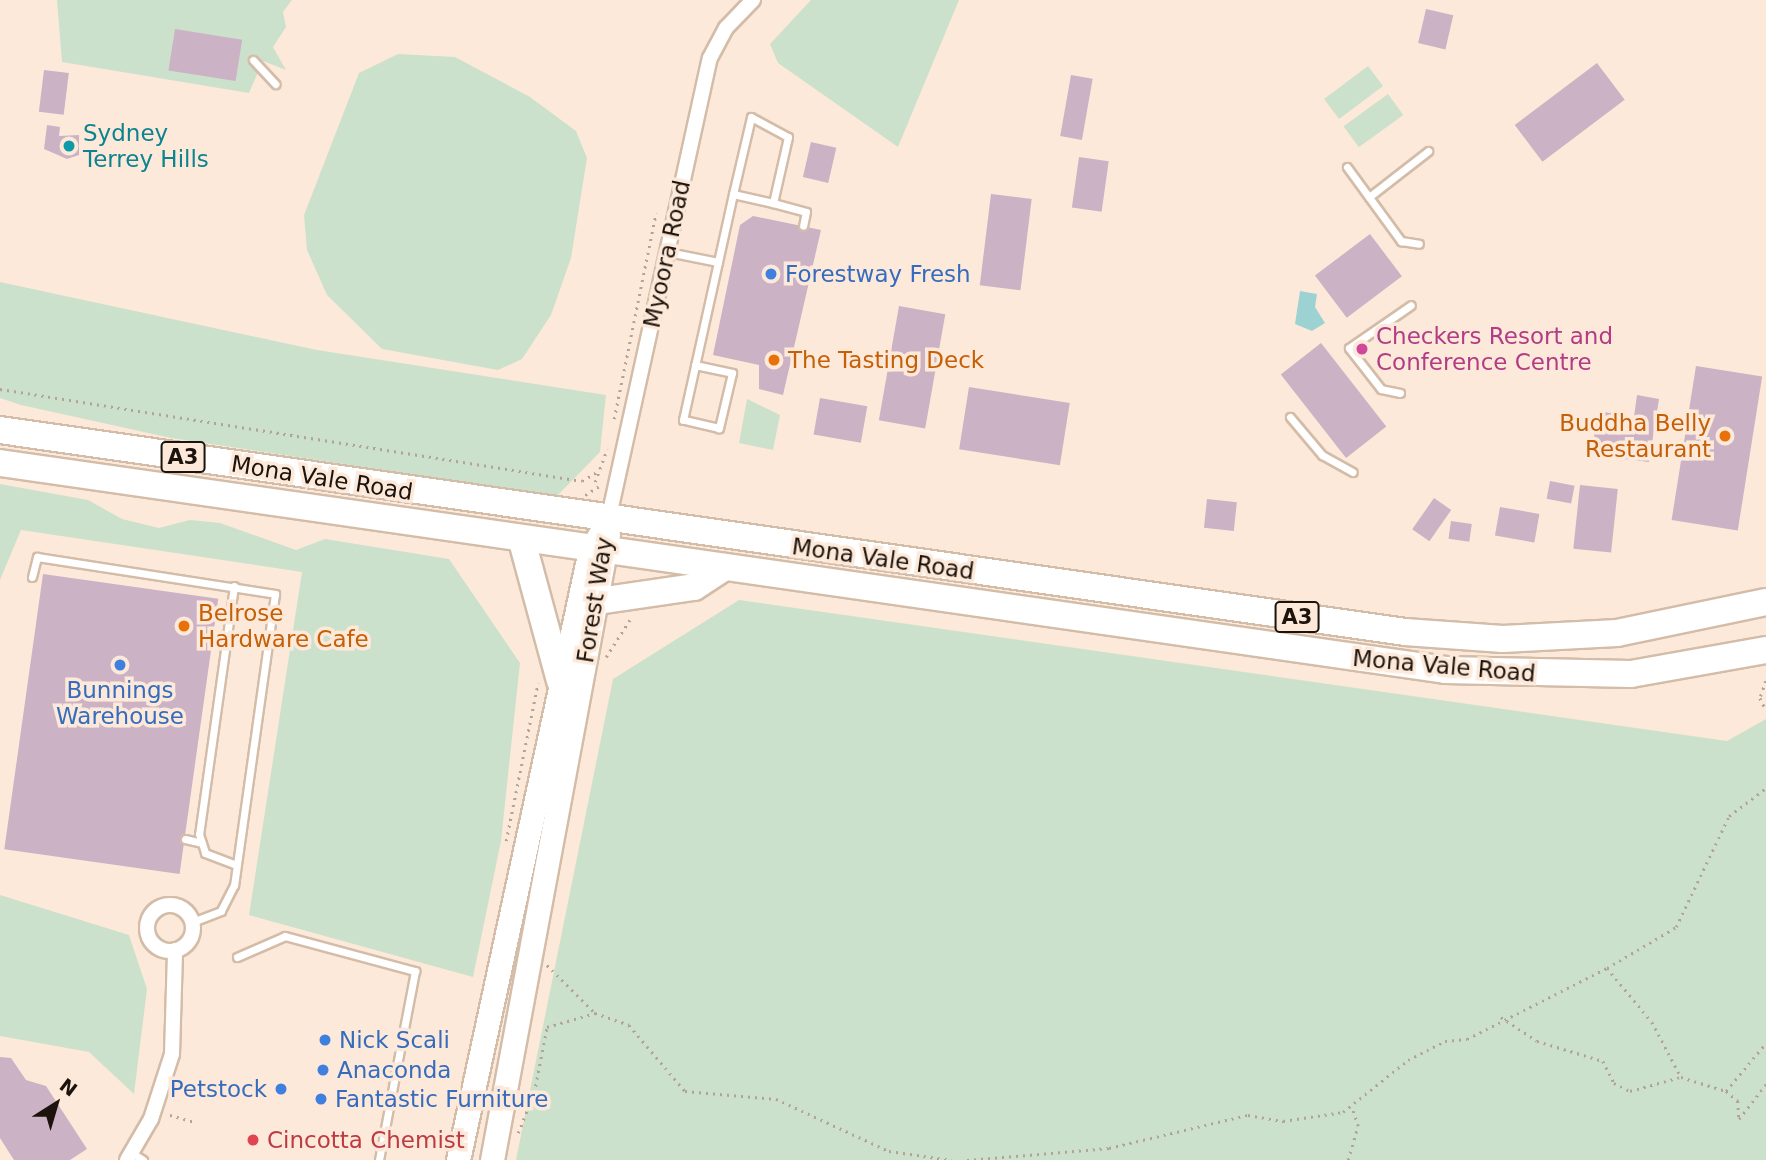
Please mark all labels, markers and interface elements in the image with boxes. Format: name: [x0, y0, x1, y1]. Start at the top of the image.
place label: Sydney Terrey Hills: [83, 119, 209, 173]
marker: Sydney Terrey Hills: [61, 138, 77, 154]
street label: Myoora Road: [638, 178, 696, 330]
place label: Forestway Fresh: [785, 260, 971, 288]
marker: Forestway Fresh: [763, 266, 779, 282]
place label: Checkers Resort and Conference Centre: [1376, 322, 1613, 376]
marker: Checkers Resort and Conference Centre: [1354, 341, 1370, 357]
place label: The Tasting Deck: [788, 346, 984, 374]
marker: The Tasting Deck: [766, 352, 782, 368]
place label: Buddha Belly Restaurant: [1559, 409, 1711, 463]
marker: Buddha Belly Restaurant: [1717, 428, 1733, 444]
road number: A3: [160, 440, 206, 475]
street label: Mona Vale Road: [229, 450, 415, 506]
street label: Mona Vale Road: [790, 533, 976, 585]
street label: Forest Way: [571, 535, 619, 665]
place label: Belrose Hardware Cafe: [198, 599, 369, 653]
road number: A3: [1274, 600, 1320, 634]
marker: Belrose Hardware Cafe: [176, 618, 192, 634]
street label: Mona Vale Road: [1351, 644, 1537, 688]
marker: Bunnings Warehouse: [112, 657, 128, 673]
place label: Bunnings Warehouse: [56, 676, 184, 730]
place label: Nick Scali: [339, 1026, 450, 1054]
marker: Nick Scali: [317, 1032, 333, 1048]
place label: Anaconda: [337, 1056, 451, 1084]
marker: Anaconda: [315, 1062, 331, 1078]
north arrow: [21, 1069, 91, 1139]
text: N: [56, 1074, 82, 1101]
place label: Petstock: [170, 1075, 267, 1103]
marker: Petstock: [273, 1081, 289, 1097]
place label: Fantastic Furniture: [335, 1085, 549, 1113]
marker: Fantastic Furniture: [313, 1091, 329, 1107]
place label: Cincotta Chemist: [267, 1126, 465, 1154]
marker: Cincotta Chemist: [245, 1132, 261, 1148]

